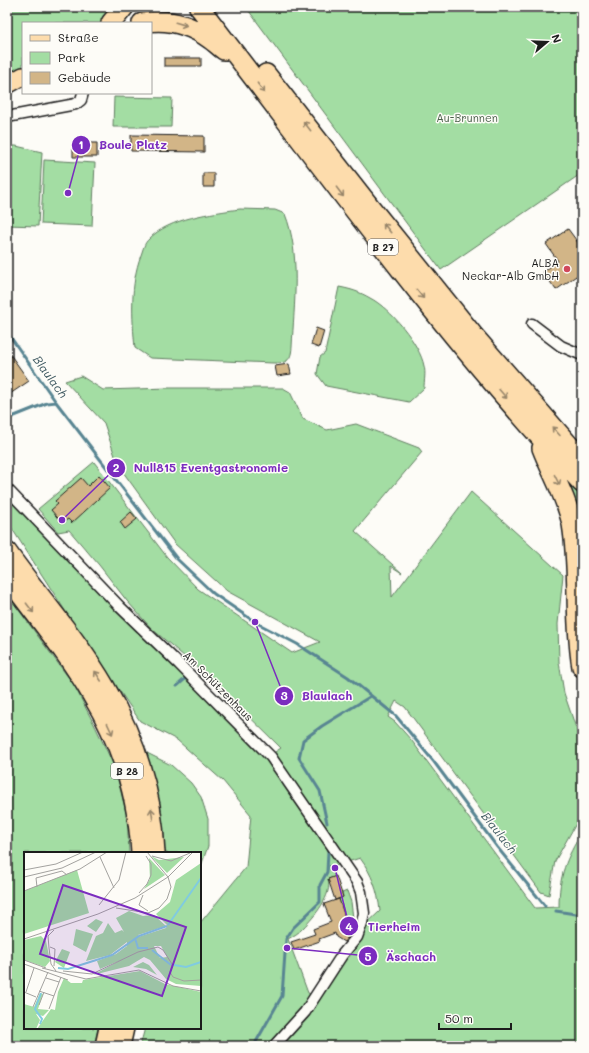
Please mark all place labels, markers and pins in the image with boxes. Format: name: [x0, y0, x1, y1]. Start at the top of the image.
callout: Boule Platz: [71, 133, 174, 157]
place label: ALBA Neckar-Alb GmbH: [462, 255, 559, 283]
marker: ALBA Neckar-Alb GmbH: [562, 264, 572, 274]
callout: Null815 Eventgastronomie: [106, 456, 296, 480]
callout: Blaulach: [274, 684, 361, 708]
callout: Tierheim: [339, 914, 428, 938]
callout: Äschach: [358, 944, 444, 968]

